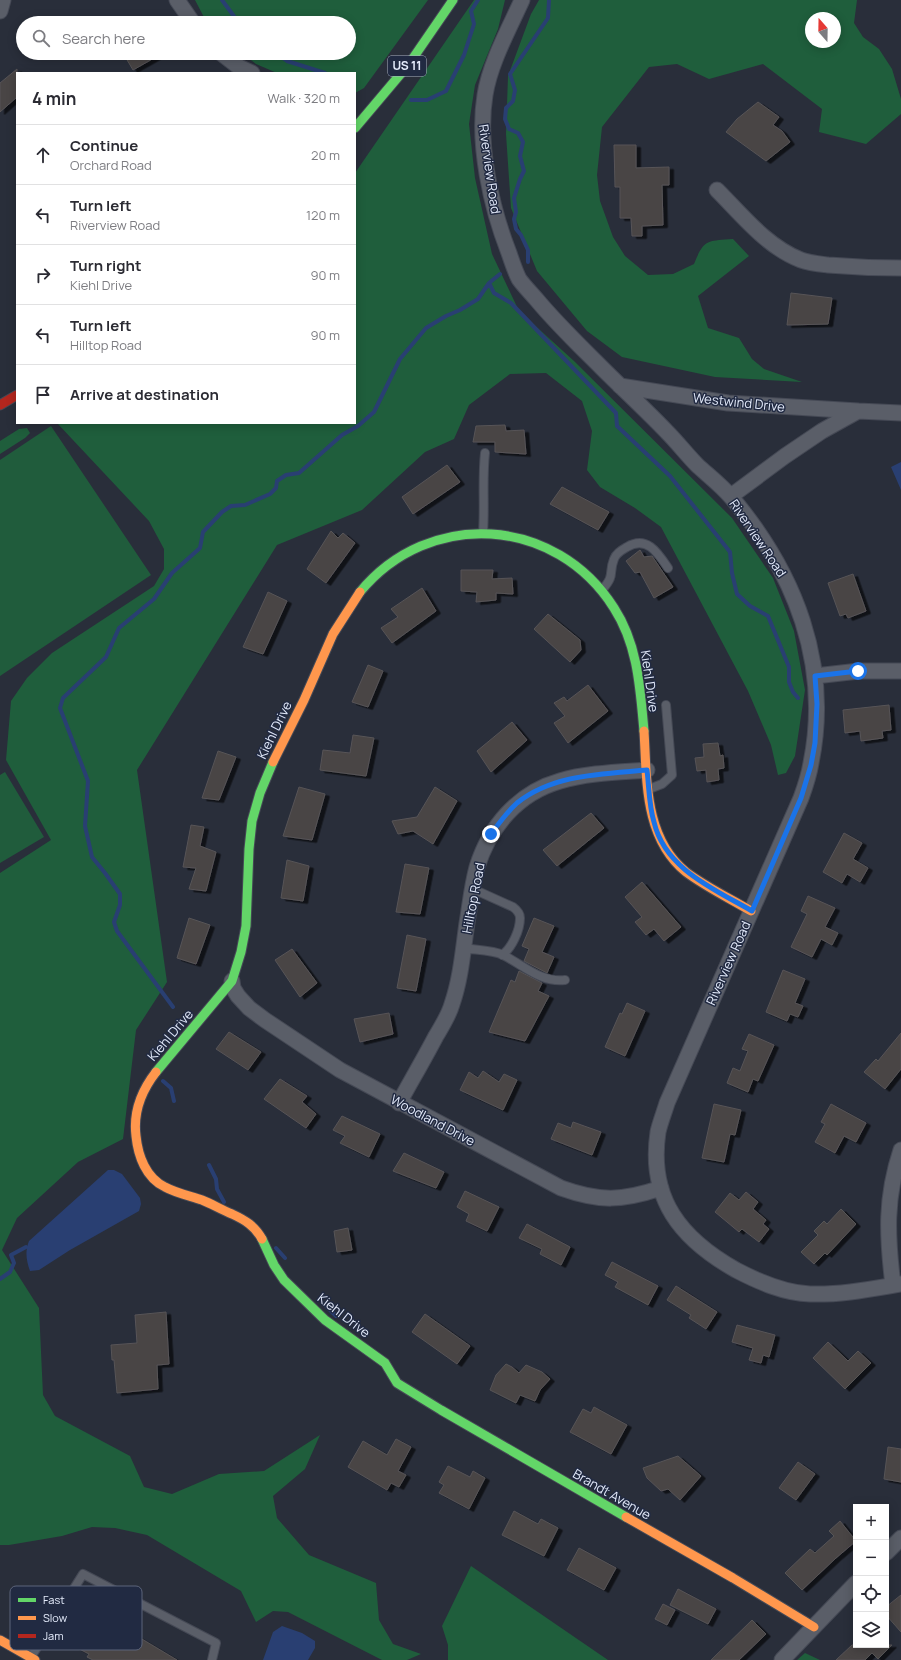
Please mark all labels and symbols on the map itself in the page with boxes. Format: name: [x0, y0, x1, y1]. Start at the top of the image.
north arrow: [805, 12, 841, 48]
road number: US 11: [388, 56, 426, 76]
street label: Riverview Road: [475, 123, 505, 215]
street label: Westwind Drive: [692, 388, 786, 416]
street label: Riverview Road: [725, 496, 791, 580]
street label: Kiehl Drive: [637, 649, 663, 713]
route start: [849, 662, 867, 680]
street label: Kiehl Drive: [252, 698, 296, 762]
route end: [482, 825, 500, 843]
street label: Hilltop Road: [457, 861, 489, 935]
street label: Riverview Road: [701, 918, 755, 1008]
street label: Kiehl Drive: [143, 1005, 197, 1065]
street label: Woodland Drive: [388, 1090, 479, 1150]
street label: Kiehl Drive: [314, 1289, 374, 1341]
street label: Brandt Avenue: [570, 1464, 655, 1524]
legend: [10, 1586, 142, 1650]
text: Fast: [43, 1592, 65, 1607]
text: Slow: [43, 1610, 68, 1625]
text: Jam: [43, 1628, 64, 1643]

